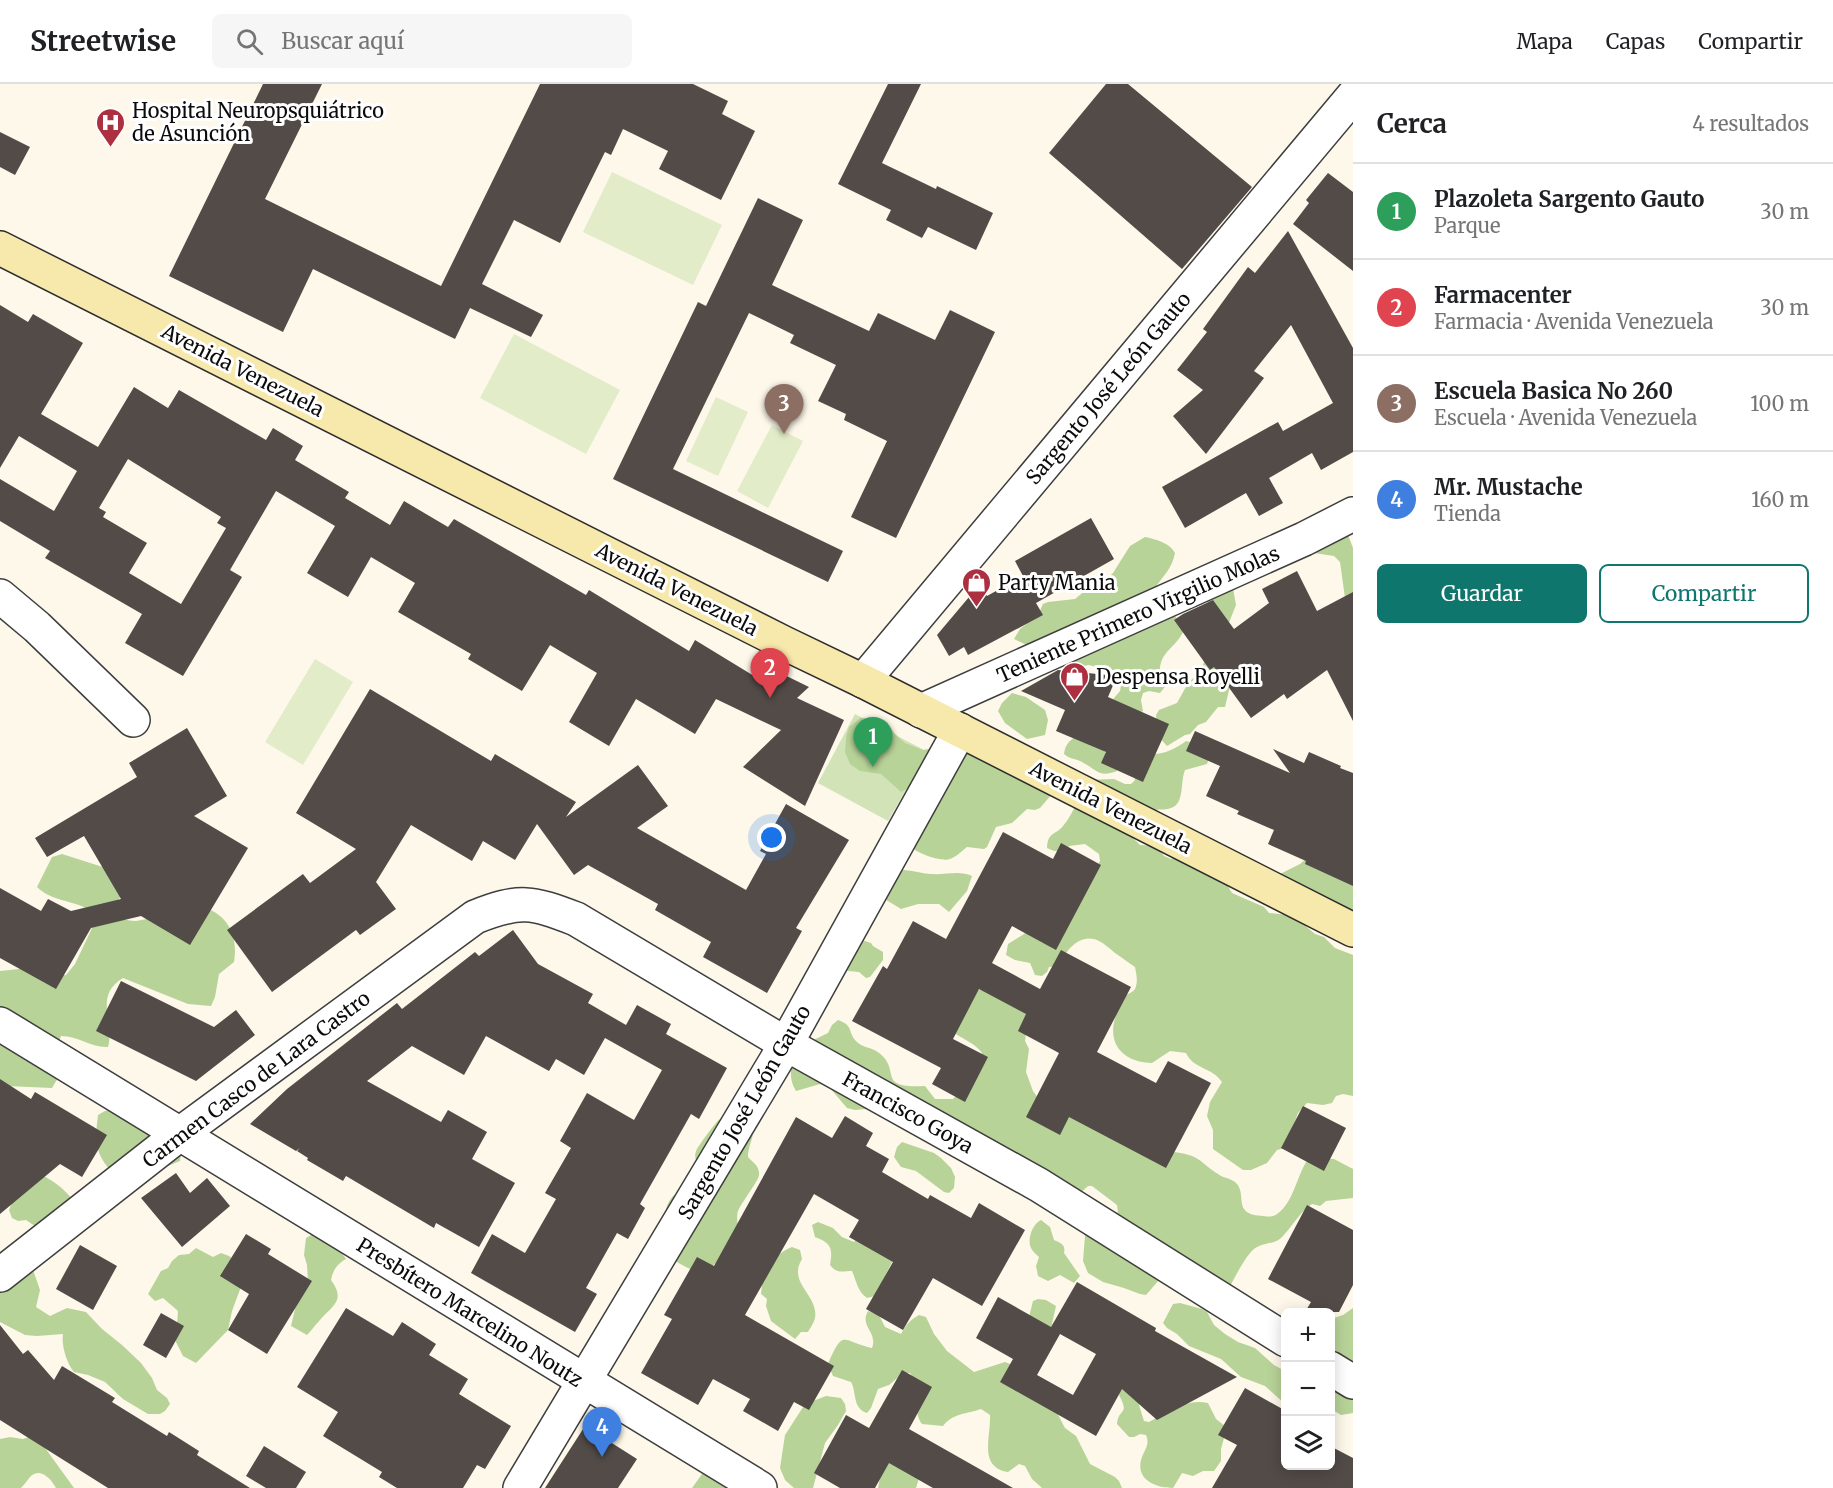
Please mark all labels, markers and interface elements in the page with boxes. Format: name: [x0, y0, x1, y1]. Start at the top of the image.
search box: [212, 14, 632, 68]
text: Streetwise: [30, 23, 176, 59]
icon: search: [233, 25, 266, 58]
text: Buscar aquí: [281, 27, 404, 55]
text: Mapa: [1516, 28, 1573, 55]
text: Capas: [1606, 28, 1665, 55]
text: Compartir: [1698, 28, 1803, 55]
place label: Hospital Neuropsquiátrico de Asunción: [132, 98, 384, 146]
hospital icon: Hospital Neuropsquiátrico de Asunción: [95, 106, 127, 148]
text: Cerca: [1377, 107, 1447, 140]
text: 4 resultados: [1692, 111, 1809, 136]
text: Plazoleta Sargento Gauto: [1434, 185, 1704, 213]
text: 1: [1392, 199, 1401, 224]
text: 30 m: [1760, 199, 1809, 224]
text: Parque: [1434, 213, 1500, 238]
text: Farmacenter: [1434, 281, 1572, 309]
street label: Sargento José León Gauto: [1020, 286, 1196, 489]
text: 2: [1391, 295, 1402, 320]
text: 30 m: [1760, 295, 1809, 320]
text: Farmacia · Avenida Venezuela: [1434, 309, 1714, 334]
street label: Avenida Venezuela: [157, 318, 329, 422]
text: Escuela Basica No 260: [1434, 377, 1673, 405]
pin: 3: [764, 384, 804, 434]
text: 3: [1391, 391, 1402, 416]
text: 100 m: [1750, 391, 1809, 416]
text: Escuela · Avenida Venezuela: [1434, 405, 1697, 430]
text: Mr. Mustache: [1434, 473, 1583, 501]
text: 4: [1390, 487, 1403, 512]
text: 160 m: [1751, 487, 1809, 512]
text: Tienda: [1434, 501, 1501, 526]
street label: Avenida Venezuela: [591, 537, 763, 641]
street label: Teniente Primero Virgilio Molas: [993, 540, 1283, 688]
button: Guardar: [1377, 564, 1587, 623]
button: Compartir: [1599, 564, 1809, 623]
shop icon: Party Mania: [961, 566, 993, 608]
place label: Party Mania: [998, 570, 1116, 595]
pin: 2: [750, 648, 790, 698]
shop icon: Despensa Royelli: [1059, 660, 1091, 702]
place label: Despensa Royelli: [1096, 664, 1260, 689]
pin: 1: [854, 718, 892, 767]
street label: Avenida Venezuela: [1025, 755, 1197, 859]
your location: [757, 823, 786, 852]
street label: Carmen Casco de Lara Castro: [137, 985, 375, 1173]
street label: Sargento José León Gauto: [672, 1000, 816, 1224]
street label: Francisco Goya: [838, 1066, 978, 1158]
street label: Presbítero Marcelino Noutz: [352, 1232, 588, 1392]
map controls: [1281, 1308, 1335, 1470]
button: +: [1281, 1308, 1335, 1362]
button: −: [1281, 1362, 1335, 1416]
pin: 4: [582, 1408, 622, 1457]
button: layers: [1281, 1416, 1335, 1470]

